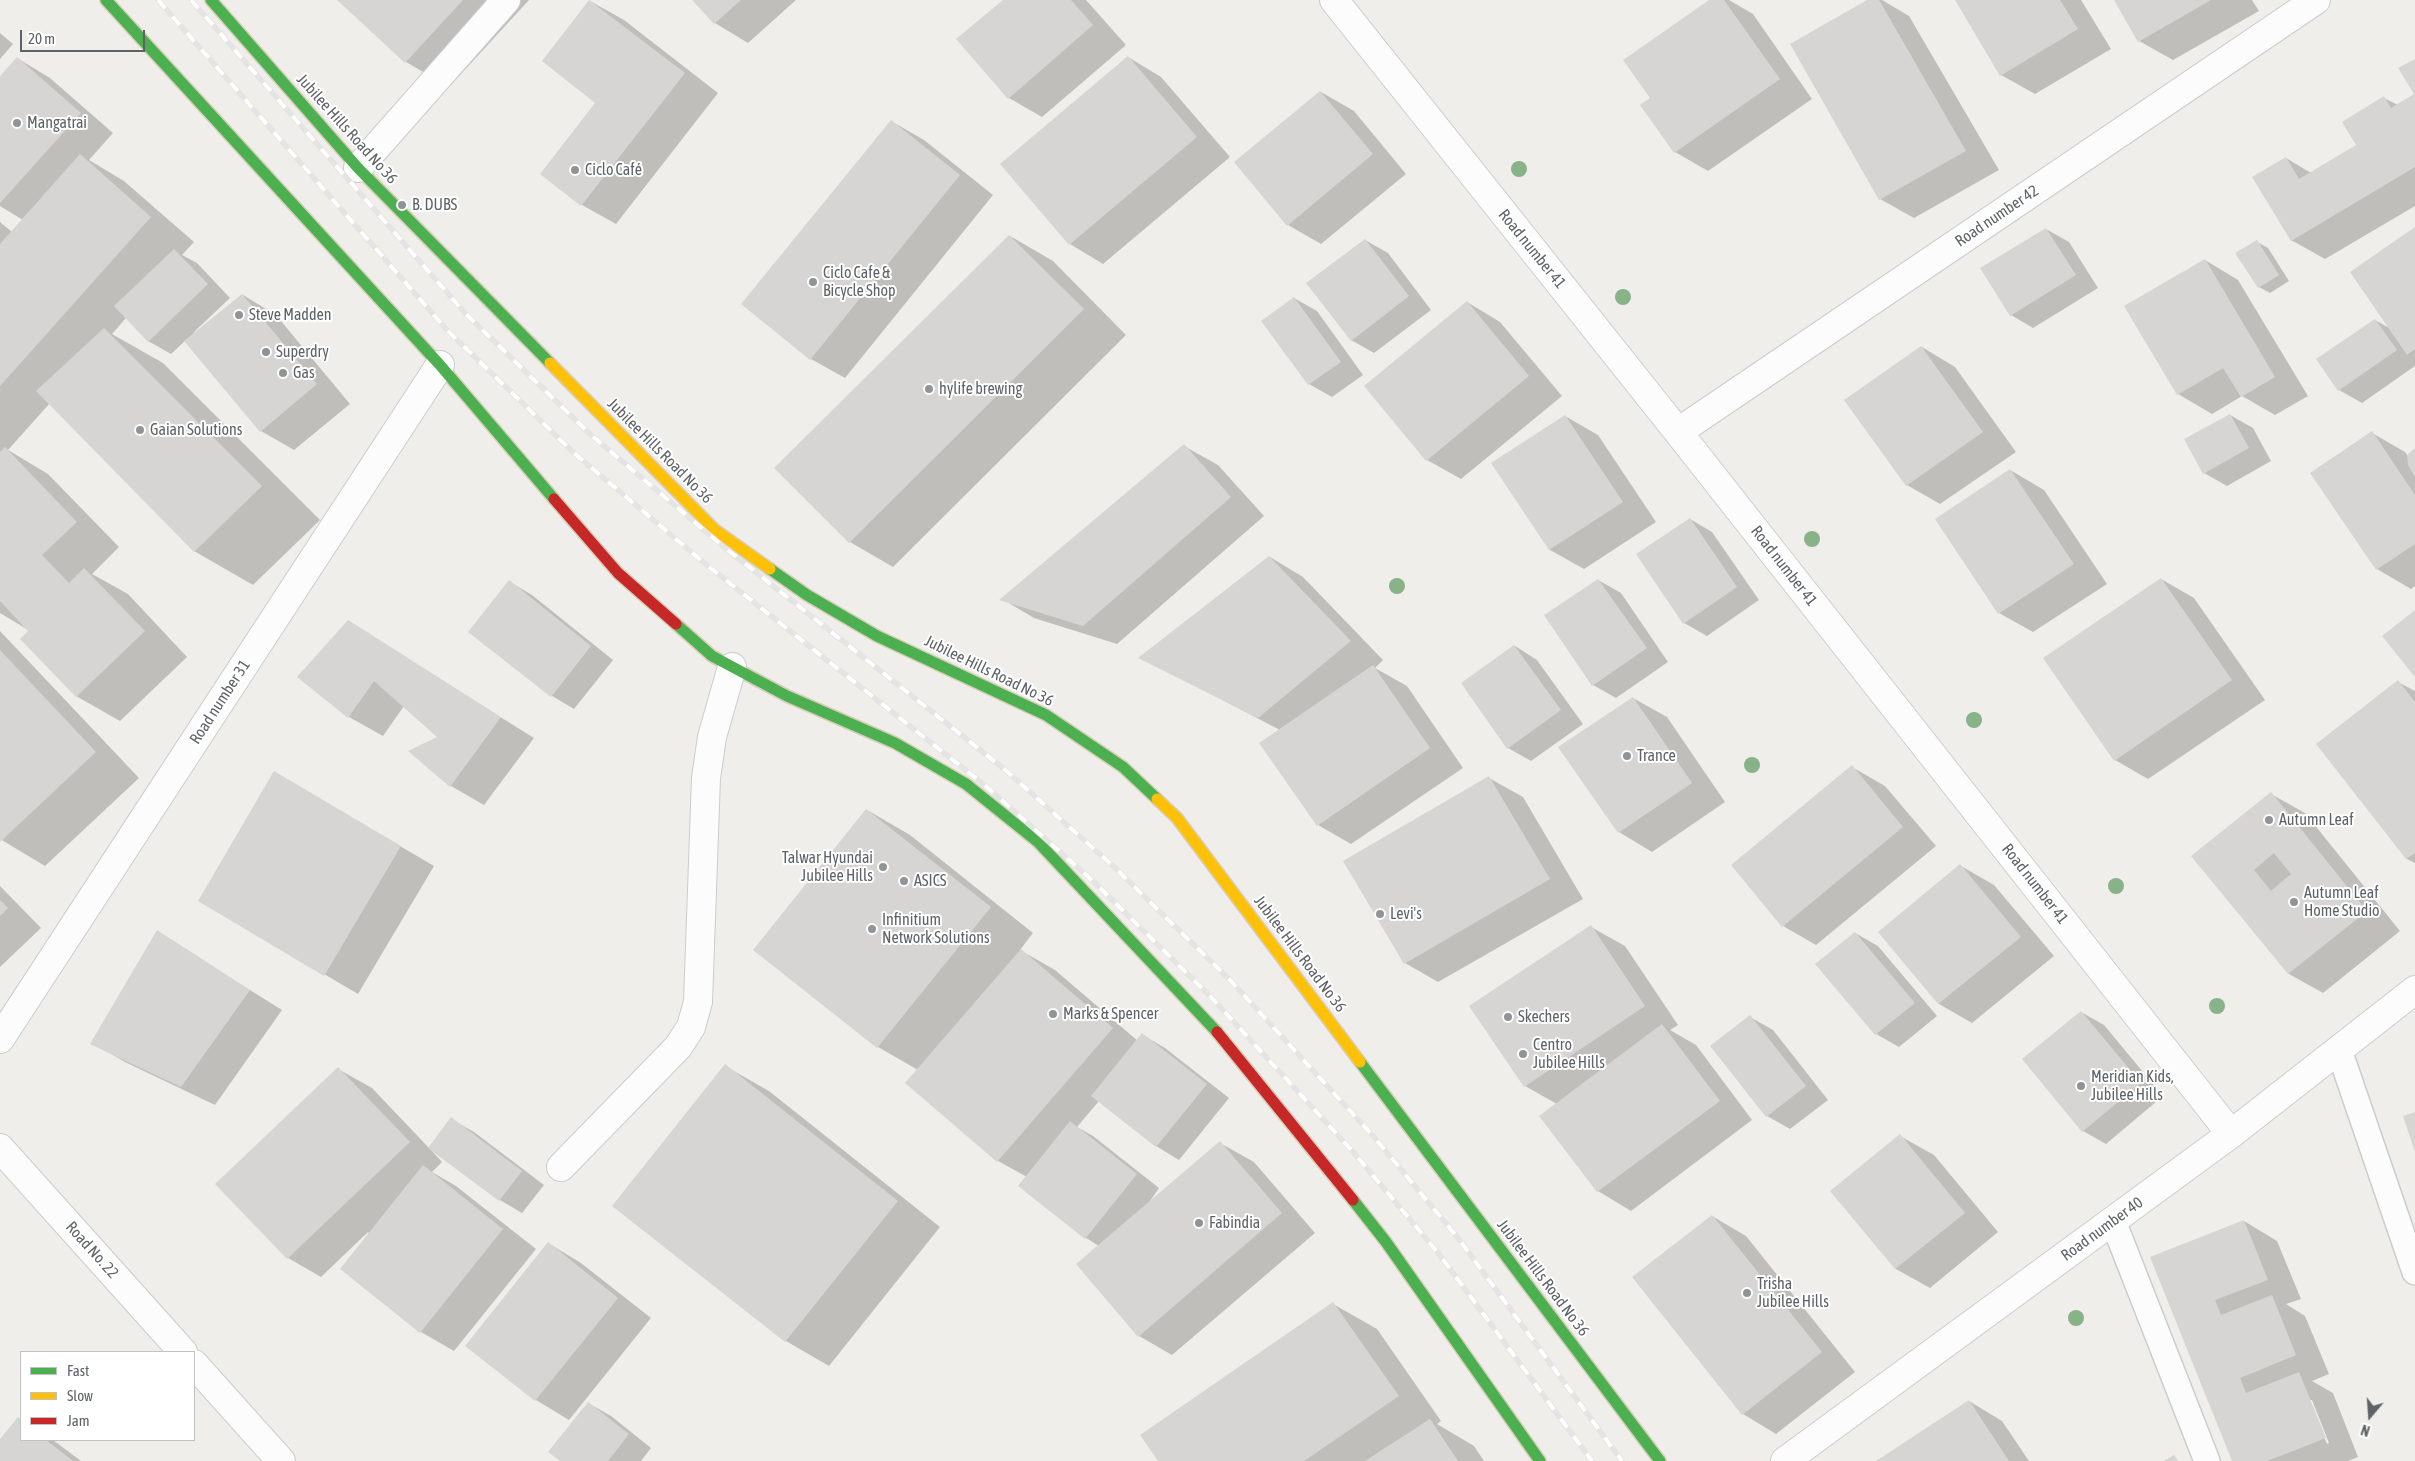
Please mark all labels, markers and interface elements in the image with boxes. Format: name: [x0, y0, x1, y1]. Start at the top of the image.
scale bar: [22, 20, 148, 52]
text: 20 m: [28, 30, 55, 47]
street label: Jubilee Hills Road No 36: [293, 70, 401, 188]
place label: Mangatrai: [27, 113, 87, 133]
marker: Mangatrai: [11, 117, 23, 129]
place label: Ciclo Café: [585, 160, 642, 180]
marker: Ciclo Café: [569, 164, 581, 176]
street label: Road number 42: [1952, 181, 2042, 251]
place label: B. DUBS: [412, 195, 457, 215]
marker: B. DUBS: [396, 199, 408, 211]
street label: Road number 41: [1494, 205, 1570, 293]
place label: Ciclo Cafe & Bicycle Shop: [823, 263, 896, 301]
marker: Ciclo Cafe & Bicycle Shop: [807, 276, 819, 288]
place label: Steve Madden: [249, 305, 332, 325]
marker: Steve Madden: [233, 309, 245, 321]
place label: Superdry: [276, 342, 329, 362]
marker: Superdry: [260, 346, 272, 358]
place label: Gas: [293, 363, 315, 383]
marker: Gas: [277, 367, 289, 379]
place label: hylife brewing: [939, 379, 1022, 399]
marker: hylife brewing: [923, 383, 935, 395]
street label: Jubilee Hills Road No 36: [603, 394, 717, 508]
place label: Gaian Solutions: [150, 420, 242, 440]
marker: Gaian Solutions: [134, 424, 146, 436]
street label: Road number 41: [1747, 522, 1821, 610]
street label: Jubilee Hills Road No 36: [921, 631, 1057, 711]
street label: Road number 31: [186, 656, 254, 748]
place label: Trance: [1637, 746, 1676, 766]
marker: Trance: [1621, 750, 1633, 762]
place label: Autumn Leaf: [2279, 810, 2354, 830]
marker: Autumn Leaf: [2263, 814, 2275, 826]
street label: Road number 41: [1998, 840, 2072, 928]
place label: Talwar Hyundai Jubilee Hills: [782, 848, 873, 886]
marker: Talwar Hyundai Jubilee Hills: [877, 861, 889, 873]
place label: ASICS: [914, 871, 947, 891]
marker: ASICS: [898, 875, 910, 887]
place label: Autumn Leaf Home Studio: [2304, 883, 2380, 921]
street label: Jubilee Hills Road No 36: [1250, 892, 1350, 1016]
marker: Autumn Leaf Home Studio: [2288, 896, 2300, 908]
place label: Levi's: [1390, 904, 1422, 924]
marker: Levi's: [1374, 908, 1386, 920]
place label: Infinitium Network Solutions: [882, 910, 990, 948]
marker: Infinitium Network Solutions: [866, 923, 878, 935]
place label: Marks & Spencer: [1063, 1004, 1159, 1024]
place label: Skechers: [1518, 1007, 1570, 1027]
marker: Marks & Spencer: [1047, 1008, 1059, 1020]
marker: Skechers: [1502, 1011, 1514, 1023]
place label: Centro Jubilee Hills: [1533, 1035, 1605, 1073]
marker: Centro Jubilee Hills: [1517, 1048, 1529, 1060]
place label: Meridian Kids, Jubilee Hills: [2091, 1067, 2174, 1105]
marker: Meridian Kids, Jubilee Hills: [2075, 1080, 2087, 1092]
street label: Road number 40: [2057, 1193, 2147, 1265]
place label: Fabindia: [1209, 1213, 1260, 1233]
street label: Jubilee Hills Road No 36: [1493, 1216, 1593, 1340]
marker: Fabindia: [1193, 1217, 1205, 1229]
street label: Road No. 22: [62, 1218, 122, 1282]
place label: Trisha Jubilee Hills: [1757, 1274, 1829, 1312]
marker: Trisha Jubilee Hills: [1741, 1287, 1753, 1299]
legend: [20, 1351, 195, 1441]
text: Fast: [67, 1362, 89, 1379]
text: Slow: [67, 1387, 93, 1404]
north arrow: [2345, 1391, 2395, 1441]
text: Jam: [67, 1412, 90, 1429]
text: N: [2359, 1421, 2372, 1439]

